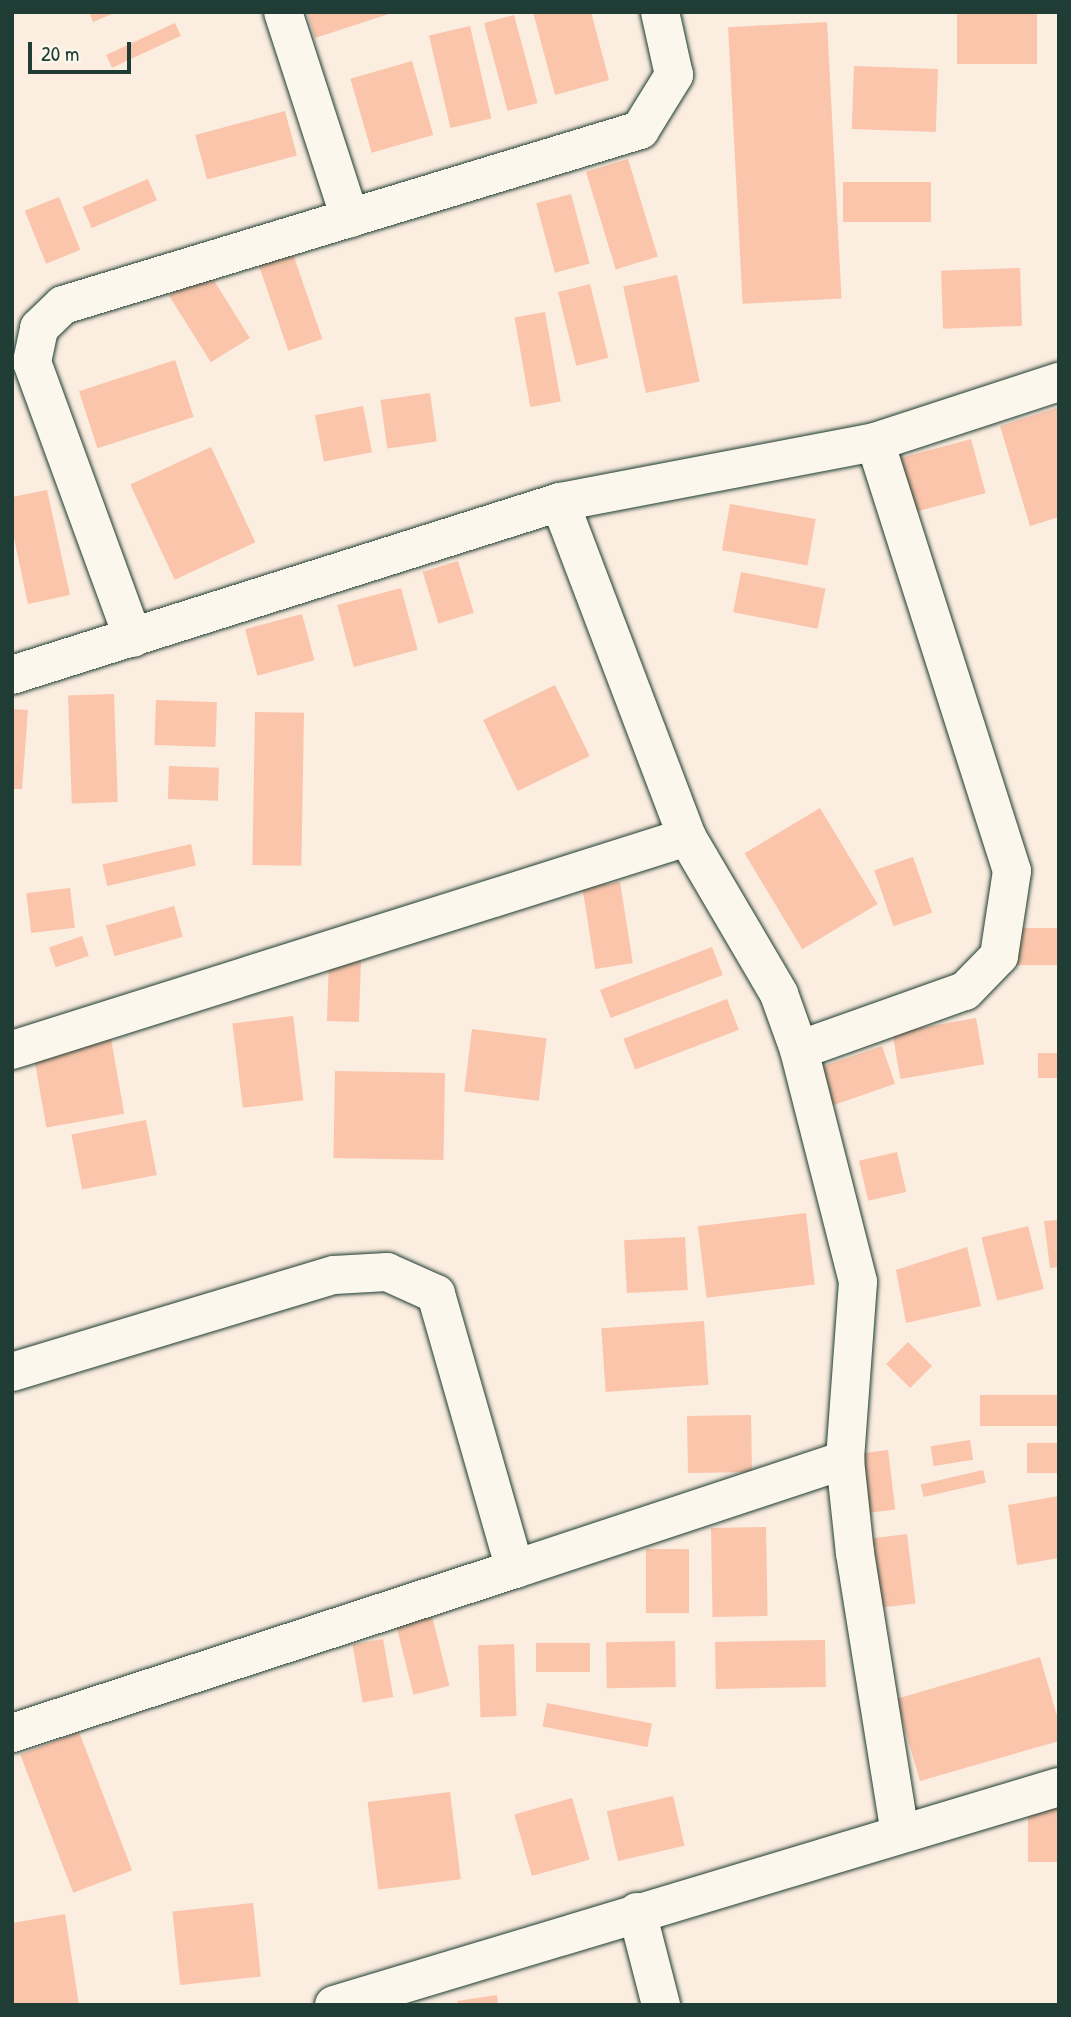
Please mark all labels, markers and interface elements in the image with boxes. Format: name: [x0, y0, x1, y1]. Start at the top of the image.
scale bar: [32, 28, 135, 72]
text: 20 m: [41, 39, 79, 68]

